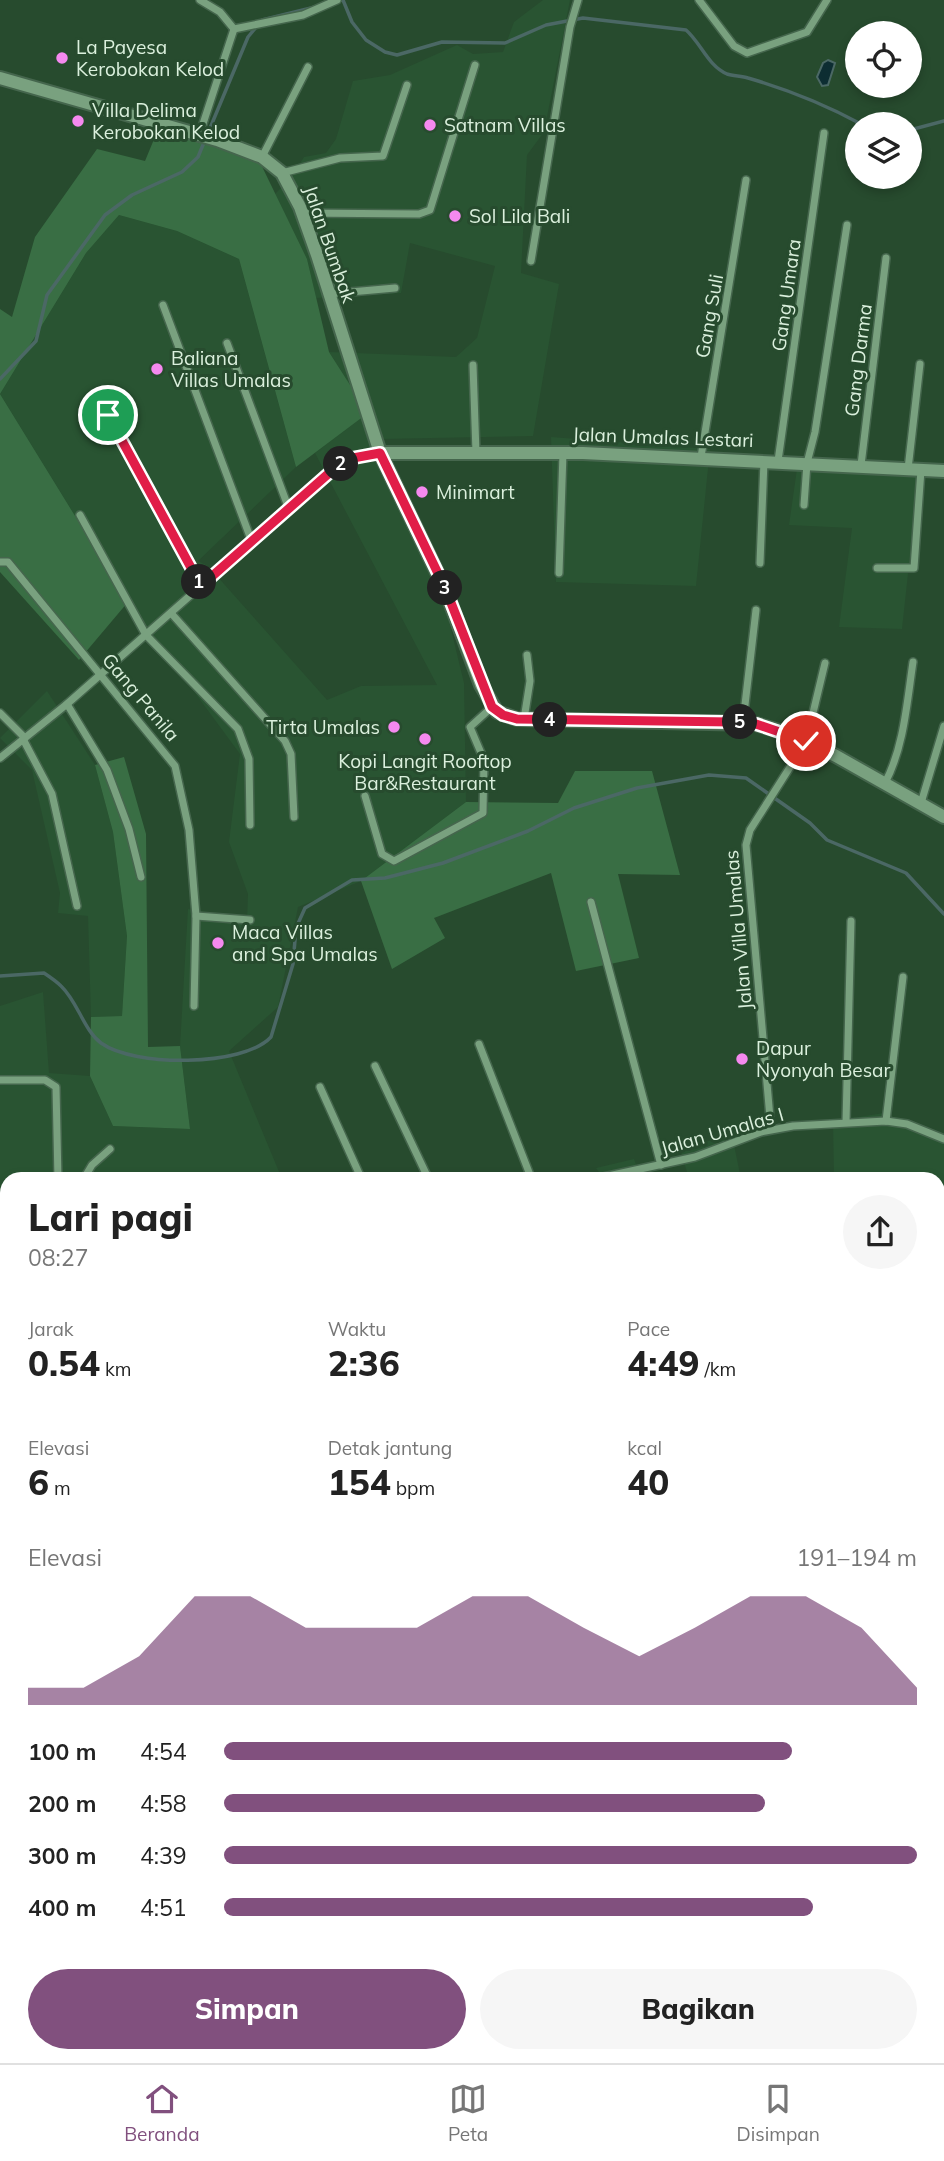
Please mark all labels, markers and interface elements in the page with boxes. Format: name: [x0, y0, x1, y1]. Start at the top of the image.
map controls: [845, 21, 922, 189]
button: locate: [845, 21, 922, 98]
place label: La Payesa Kerobokan Kelod: [76, 35, 224, 81]
marker: La Payesa Kerobokan Kelod: [54, 50, 70, 66]
place label: Villa Delima Kerobokan Kelod: [92, 98, 240, 144]
button: layers: [845, 112, 922, 189]
marker: Villa Delima Kerobokan Kelod: [70, 113, 86, 129]
place label: Satnam Villas: [444, 113, 566, 137]
marker: Satnam Villas: [422, 117, 438, 133]
street label: Jalan Bumbak: [299, 182, 361, 306]
place label: Sol Lila Bali: [469, 204, 570, 228]
marker: Sol Lila Bali: [447, 208, 463, 224]
street label: Gang Umara: [766, 237, 806, 353]
street label: Gang Suli: [690, 272, 728, 360]
street label: Gang Darma: [839, 302, 877, 418]
place label: Baliana Villas Umalas: [171, 346, 291, 392]
marker: Baliana Villas Umalas: [149, 361, 165, 377]
pin: [78, 385, 138, 445]
icon: arrive: [89, 396, 127, 434]
street label: Jalan Umalas Lestari: [572, 422, 754, 452]
pin: 2: [324, 447, 358, 482]
text: 2: [335, 451, 346, 475]
place label: Minimart: [436, 480, 515, 504]
marker: Minimart: [414, 484, 430, 500]
pin: 1: [182, 564, 216, 600]
text: 1: [193, 569, 204, 593]
pin: 3: [428, 570, 462, 606]
text: 3: [439, 575, 450, 599]
street label: Gang Panila: [97, 648, 185, 746]
pin: 4: [532, 702, 568, 738]
pin: 5: [722, 704, 758, 740]
text: 4: [544, 707, 555, 731]
text: 5: [734, 709, 745, 733]
pin: [776, 711, 836, 771]
place label: Tirta Umalas: [266, 715, 380, 739]
marker: Tirta Umalas: [386, 719, 402, 735]
icon: check: [787, 722, 825, 760]
marker: Kopi Langit Rooftop Bar&Restaurant: [417, 731, 433, 747]
place label: Kopi Langit Rooftop Bar&Restaurant: [338, 749, 512, 795]
street label: Jalan Villa Umalas: [719, 849, 757, 1011]
place label: Maca Villas and Spa Umalas: [232, 920, 378, 966]
marker: Maca Villas and Spa Umalas: [210, 935, 226, 951]
place label: Dapur Nyonyah Besar: [756, 1036, 891, 1082]
marker: Dapur Nyonyah Besar: [734, 1051, 750, 1067]
street label: Jalan Umalas I: [658, 1102, 786, 1160]
text: Lari pagi: [28, 1193, 193, 1241]
button: share: [843, 1195, 917, 1269]
text: 08:27: [28, 1243, 88, 1272]
text: Jarak: [28, 1317, 74, 1341]
text: Waktu: [328, 1317, 386, 1341]
text: Pace: [627, 1317, 670, 1341]
text: 0.54: [28, 1341, 100, 1385]
text: 2:36: [328, 1341, 400, 1385]
text: 4:49: [627, 1341, 699, 1385]
text: km: [100, 1357, 132, 1381]
text: /km: [699, 1357, 736, 1381]
text: Elevasi: [28, 1436, 89, 1460]
text: Detak jantung: [328, 1436, 452, 1460]
text: kcal: [627, 1436, 662, 1460]
text: 6: [28, 1460, 49, 1504]
text: 154: [328, 1460, 391, 1504]
text: 40: [627, 1460, 669, 1504]
text: m: [49, 1476, 71, 1500]
text: bpm: [391, 1476, 435, 1500]
text: Elevasi: [28, 1543, 102, 1572]
text: 191–194 m: [796, 1543, 917, 1572]
text: 100 m: [28, 1737, 96, 1766]
text: 4:54: [140, 1737, 187, 1766]
text: 200 m: [28, 1789, 96, 1818]
text: 4:58: [140, 1789, 187, 1818]
text: 300 m: [28, 1841, 96, 1870]
text: 4:39: [140, 1841, 187, 1870]
text: 400 m: [28, 1893, 96, 1922]
text: 4:51: [140, 1893, 187, 1922]
button: Simpan: [28, 1969, 466, 2049]
button: Bagikan: [480, 1969, 917, 2049]
tab: Beranda: [124, 2080, 200, 2146]
tab: Peta: [448, 2080, 488, 2146]
tab: Disimpan: [737, 2080, 820, 2146]

